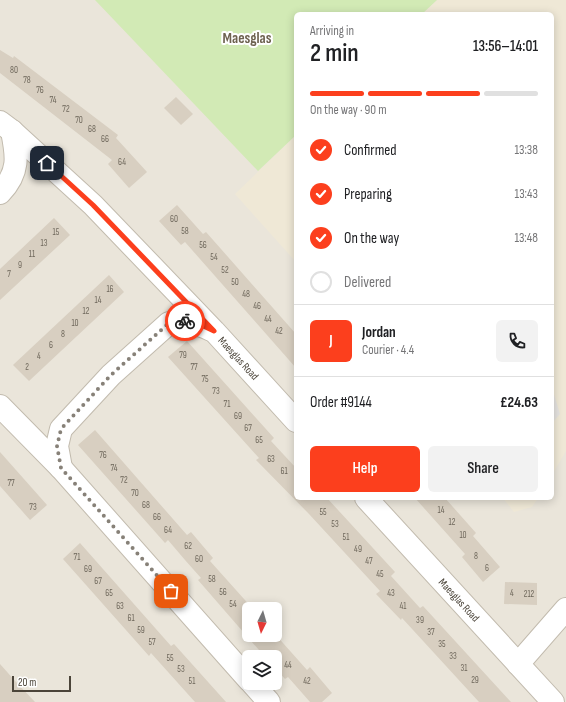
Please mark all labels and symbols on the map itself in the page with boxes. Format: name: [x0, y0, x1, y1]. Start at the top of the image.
district label: Maesglas: [223, 29, 272, 48]
house number: 80: [10, 65, 18, 76]
house number: 78: [23, 75, 31, 86]
house number: 76: [36, 85, 44, 96]
house number: 74: [50, 95, 57, 106]
house number: 72: [62, 104, 70, 115]
house number: 70: [75, 115, 83, 126]
house number: 68: [88, 124, 96, 135]
house number: 66: [101, 134, 109, 145]
pin: [30, 146, 64, 180]
house number: 64: [118, 157, 126, 168]
house number: 60: [170, 214, 178, 225]
house number: 58: [181, 226, 189, 237]
house number: 15: [53, 227, 60, 238]
house number: 13: [41, 238, 48, 249]
house number: 56: [199, 240, 207, 251]
house number: 11: [29, 249, 36, 260]
house number: 54: [210, 252, 218, 263]
house number: 9: [18, 260, 22, 271]
house number: 52: [221, 265, 229, 276]
house number: 7: [7, 269, 11, 280]
house number: 50: [231, 277, 239, 288]
house number: 16: [106, 284, 114, 295]
house number: 48: [242, 289, 250, 300]
house number: 14: [95, 295, 102, 306]
courier: [165, 301, 205, 341]
house number: 46: [253, 301, 261, 312]
house number: 12: [83, 306, 90, 317]
house number: 44: [264, 314, 272, 325]
house number: 10: [71, 318, 79, 329]
house number: 42: [275, 326, 283, 337]
house number: 8: [61, 329, 65, 340]
street label: Maesglas Road: [215, 334, 261, 383]
house number: 6: [49, 340, 53, 351]
house number: 79: [179, 350, 187, 361]
house number: 4: [37, 351, 41, 362]
house number: 2: [25, 362, 29, 373]
house number: 77: [190, 362, 198, 373]
house number: 75: [201, 374, 209, 385]
house number: 73: [212, 386, 220, 397]
house number: 71: [224, 399, 231, 410]
house number: 69: [234, 411, 242, 422]
house number: 67: [244, 423, 252, 434]
house number: 65: [255, 435, 263, 446]
house number: 76: [99, 450, 107, 461]
house number: 63: [267, 454, 275, 465]
house number: 74: [111, 463, 118, 474]
house number: 61: [280, 466, 288, 477]
house number: 72: [120, 475, 128, 486]
house number: 77: [7, 478, 15, 489]
house number: 70: [131, 488, 139, 499]
house number: 68: [142, 500, 150, 511]
house number: 73: [29, 502, 37, 513]
house number: 14: [438, 505, 445, 516]
house number: 55: [319, 507, 327, 518]
house number: 66: [153, 512, 161, 523]
house number: 12: [449, 517, 456, 528]
house number: 53: [331, 519, 339, 530]
house number: 64: [164, 525, 172, 536]
house number: 10: [459, 530, 467, 541]
house number: 51: [343, 532, 350, 543]
house number: 62: [184, 541, 192, 552]
house number: 49: [354, 544, 362, 555]
house number: 8: [474, 551, 478, 562]
house number: 71: [74, 552, 81, 563]
house number: 60: [195, 554, 203, 565]
house number: 47: [365, 556, 373, 567]
house number: 6: [485, 563, 489, 574]
house number: 69: [84, 564, 92, 575]
house number: 45: [376, 569, 384, 580]
pin: [154, 574, 188, 608]
house number: 58: [208, 574, 216, 585]
house number: 67: [94, 576, 102, 587]
street label: Maesglas Road: [436, 576, 482, 625]
house number: 56: [219, 587, 227, 598]
house number: 65: [105, 588, 113, 599]
house number: 43: [387, 588, 395, 599]
house number: 4: [510, 588, 514, 599]
house number: 212: [524, 589, 535, 600]
house number: 54: [229, 599, 237, 610]
house number: 63: [116, 601, 124, 612]
house number: 41: [400, 601, 407, 612]
north arrow: [242, 602, 282, 642]
house number: 61: [127, 613, 135, 624]
house number: 39: [416, 615, 424, 626]
house number: 59: [137, 625, 145, 636]
house number: 37: [427, 627, 435, 638]
house number: 57: [148, 637, 156, 648]
house number: 35: [438, 639, 446, 650]
house number: 33: [449, 651, 457, 662]
house number: 55: [166, 653, 174, 664]
house number: 44: [284, 660, 292, 671]
house number: 31: [461, 663, 468, 674]
house number: 53: [177, 664, 185, 675]
scale bar: [12, 674, 71, 693]
house number: 29: [471, 675, 479, 686]
house number: 51: [189, 676, 196, 687]
house number: 42: [303, 676, 311, 687]

